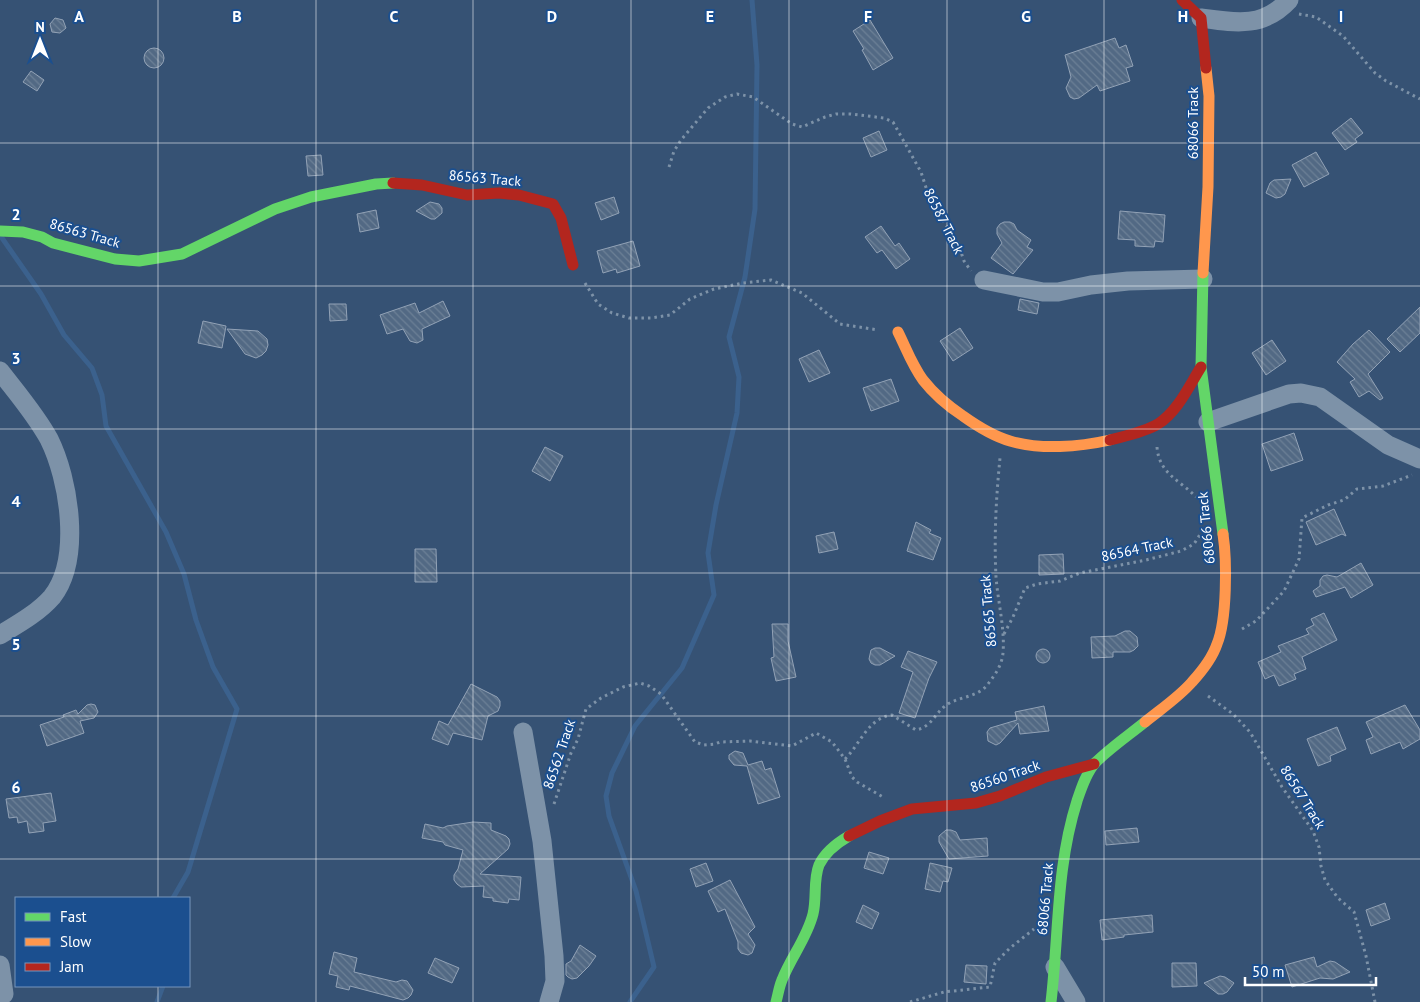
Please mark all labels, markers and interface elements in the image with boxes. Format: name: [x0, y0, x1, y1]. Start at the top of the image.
text: A: [74, 6, 84, 26]
text: B: [232, 6, 242, 26]
text: C: [390, 6, 399, 26]
text: D: [547, 6, 557, 26]
text: E: [706, 6, 714, 26]
text: F: [864, 6, 872, 26]
text: G: [1021, 6, 1031, 26]
text: H: [1178, 6, 1188, 26]
text: I: [1339, 6, 1343, 26]
north arrow: [15, 15, 65, 65]
text: N: [35, 18, 45, 36]
street label: 68066 Track: [1184, 86, 1202, 159]
street label: 86563 Track: [448, 166, 522, 190]
street label: 86587 Track: [920, 185, 968, 257]
text: 2: [11, 204, 21, 224]
street label: 86563 Track: [48, 214, 123, 252]
text: 3: [11, 348, 21, 368]
text: 4: [11, 491, 21, 511]
street label: 68066 Track: [1193, 491, 1219, 565]
street label: 86564 Track: [1100, 533, 1175, 565]
street label: 86565 Track: [976, 574, 1000, 648]
text: 5: [11, 634, 21, 654]
street label: 86562 Track: [539, 717, 579, 791]
street label: 86560 Track: [968, 756, 1042, 796]
street label: 86567 Track: [1276, 762, 1330, 832]
text: 6: [11, 777, 21, 797]
street label: 68066 Track: [1033, 862, 1057, 936]
legend: [15, 897, 190, 987]
text: Fast: [60, 907, 87, 926]
text: Slow: [60, 932, 91, 951]
scale bar: [1245, 954, 1376, 986]
text: Jam: [59, 957, 84, 976]
text: 50 m: [1252, 962, 1285, 981]

